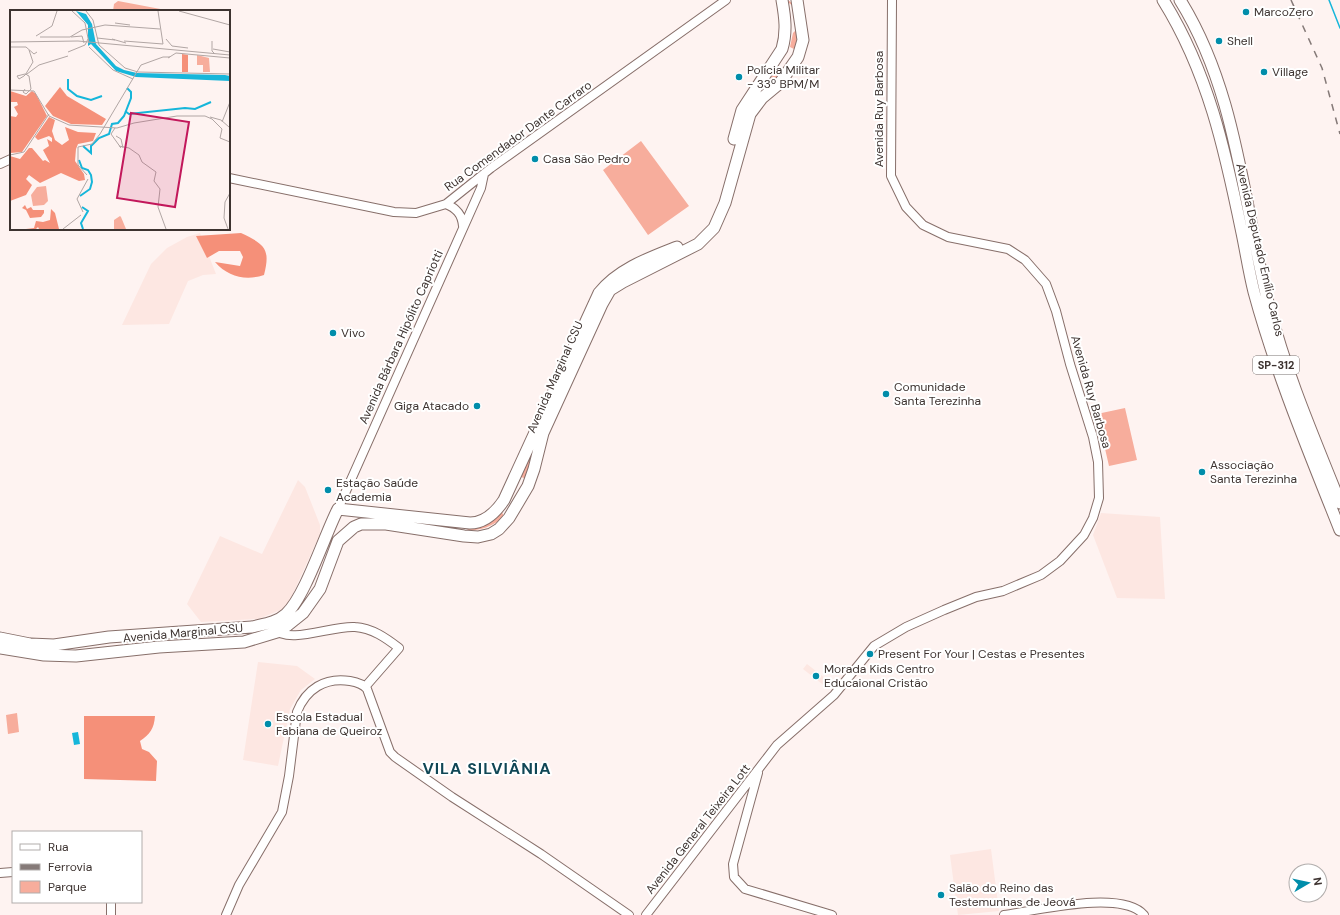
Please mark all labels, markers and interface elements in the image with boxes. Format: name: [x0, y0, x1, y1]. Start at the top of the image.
place label: MarcoZero: [1254, 4, 1313, 20]
marker: MarcoZero: [1241, 7, 1251, 17]
inset map: [10, 10, 230, 230]
place label: Shell: [1227, 33, 1253, 49]
marker: Shell: [1214, 36, 1224, 46]
street label: Avenida Ruy Barbosa: [871, 51, 887, 167]
place label: Polícia Militar - 33º BPM/M: [747, 62, 820, 92]
place label: Village: [1272, 64, 1308, 80]
marker: Village: [1259, 67, 1269, 77]
marker: Polícia Militar - 33º BPM/M: [734, 72, 744, 82]
street label: Rua Comendador Dante Carraro: [441, 77, 595, 195]
place label: Casa São Pedro: [543, 151, 630, 167]
marker: Casa São Pedro: [530, 154, 540, 164]
street label: Avenida Deputado Emílio Carlos: [1232, 162, 1288, 338]
street label: Avenida Bárbara Hipólito Capriotti: [355, 247, 447, 427]
street label: Avenida Marginal CSU: [523, 319, 587, 435]
place label: Vivo: [341, 325, 365, 341]
marker: Vivo: [328, 328, 338, 338]
street label: Avenida Ruy Barbosa: [1067, 334, 1115, 450]
road number: SP-312: [1253, 356, 1299, 374]
place label: Comunidade Santa Terezinha: [894, 379, 981, 409]
marker: Comunidade Santa Terezinha: [881, 389, 891, 399]
place label: Giga Atacado: [394, 398, 469, 414]
marker: Giga Atacado: [472, 401, 482, 411]
place label: Associação Santa Terezinha: [1210, 457, 1297, 487]
marker: Associação Santa Terezinha: [1197, 467, 1207, 477]
place label: Estação Saúde Academia: [336, 475, 418, 505]
marker: Estação Saúde Academia: [323, 485, 333, 495]
street label: Avenida Marginal CSU: [122, 620, 244, 646]
place label: Present For Your | Cestas e Presentes: [878, 646, 1085, 662]
marker: Present For Your | Cestas e Presentes: [865, 649, 875, 659]
place label: Morada Kids Centro Educaional Cristão: [824, 661, 934, 691]
marker: Morada Kids Centro Educaional Cristão: [811, 671, 821, 681]
place label: Escola Estadual Fabiana de Queiroz: [276, 709, 382, 739]
marker: Escola Estadual Fabiana de Queiroz: [263, 719, 273, 729]
district label: VILA SILVIÂNIA: [422, 758, 552, 779]
street label: Avenida General Teixeira Lott: [642, 760, 754, 897]
legend: [12, 831, 142, 903]
text: Rua: [48, 839, 69, 855]
text: Ferrovia: [48, 859, 92, 875]
north arrow: [1288, 863, 1328, 903]
text: N: [1310, 876, 1325, 886]
text: Parque: [48, 879, 87, 895]
place label: Salão do Reino das Testemunhas de Jeová: [949, 880, 1075, 910]
marker: Salão do Reino das Testemunhas de Jeová: [936, 890, 946, 900]

